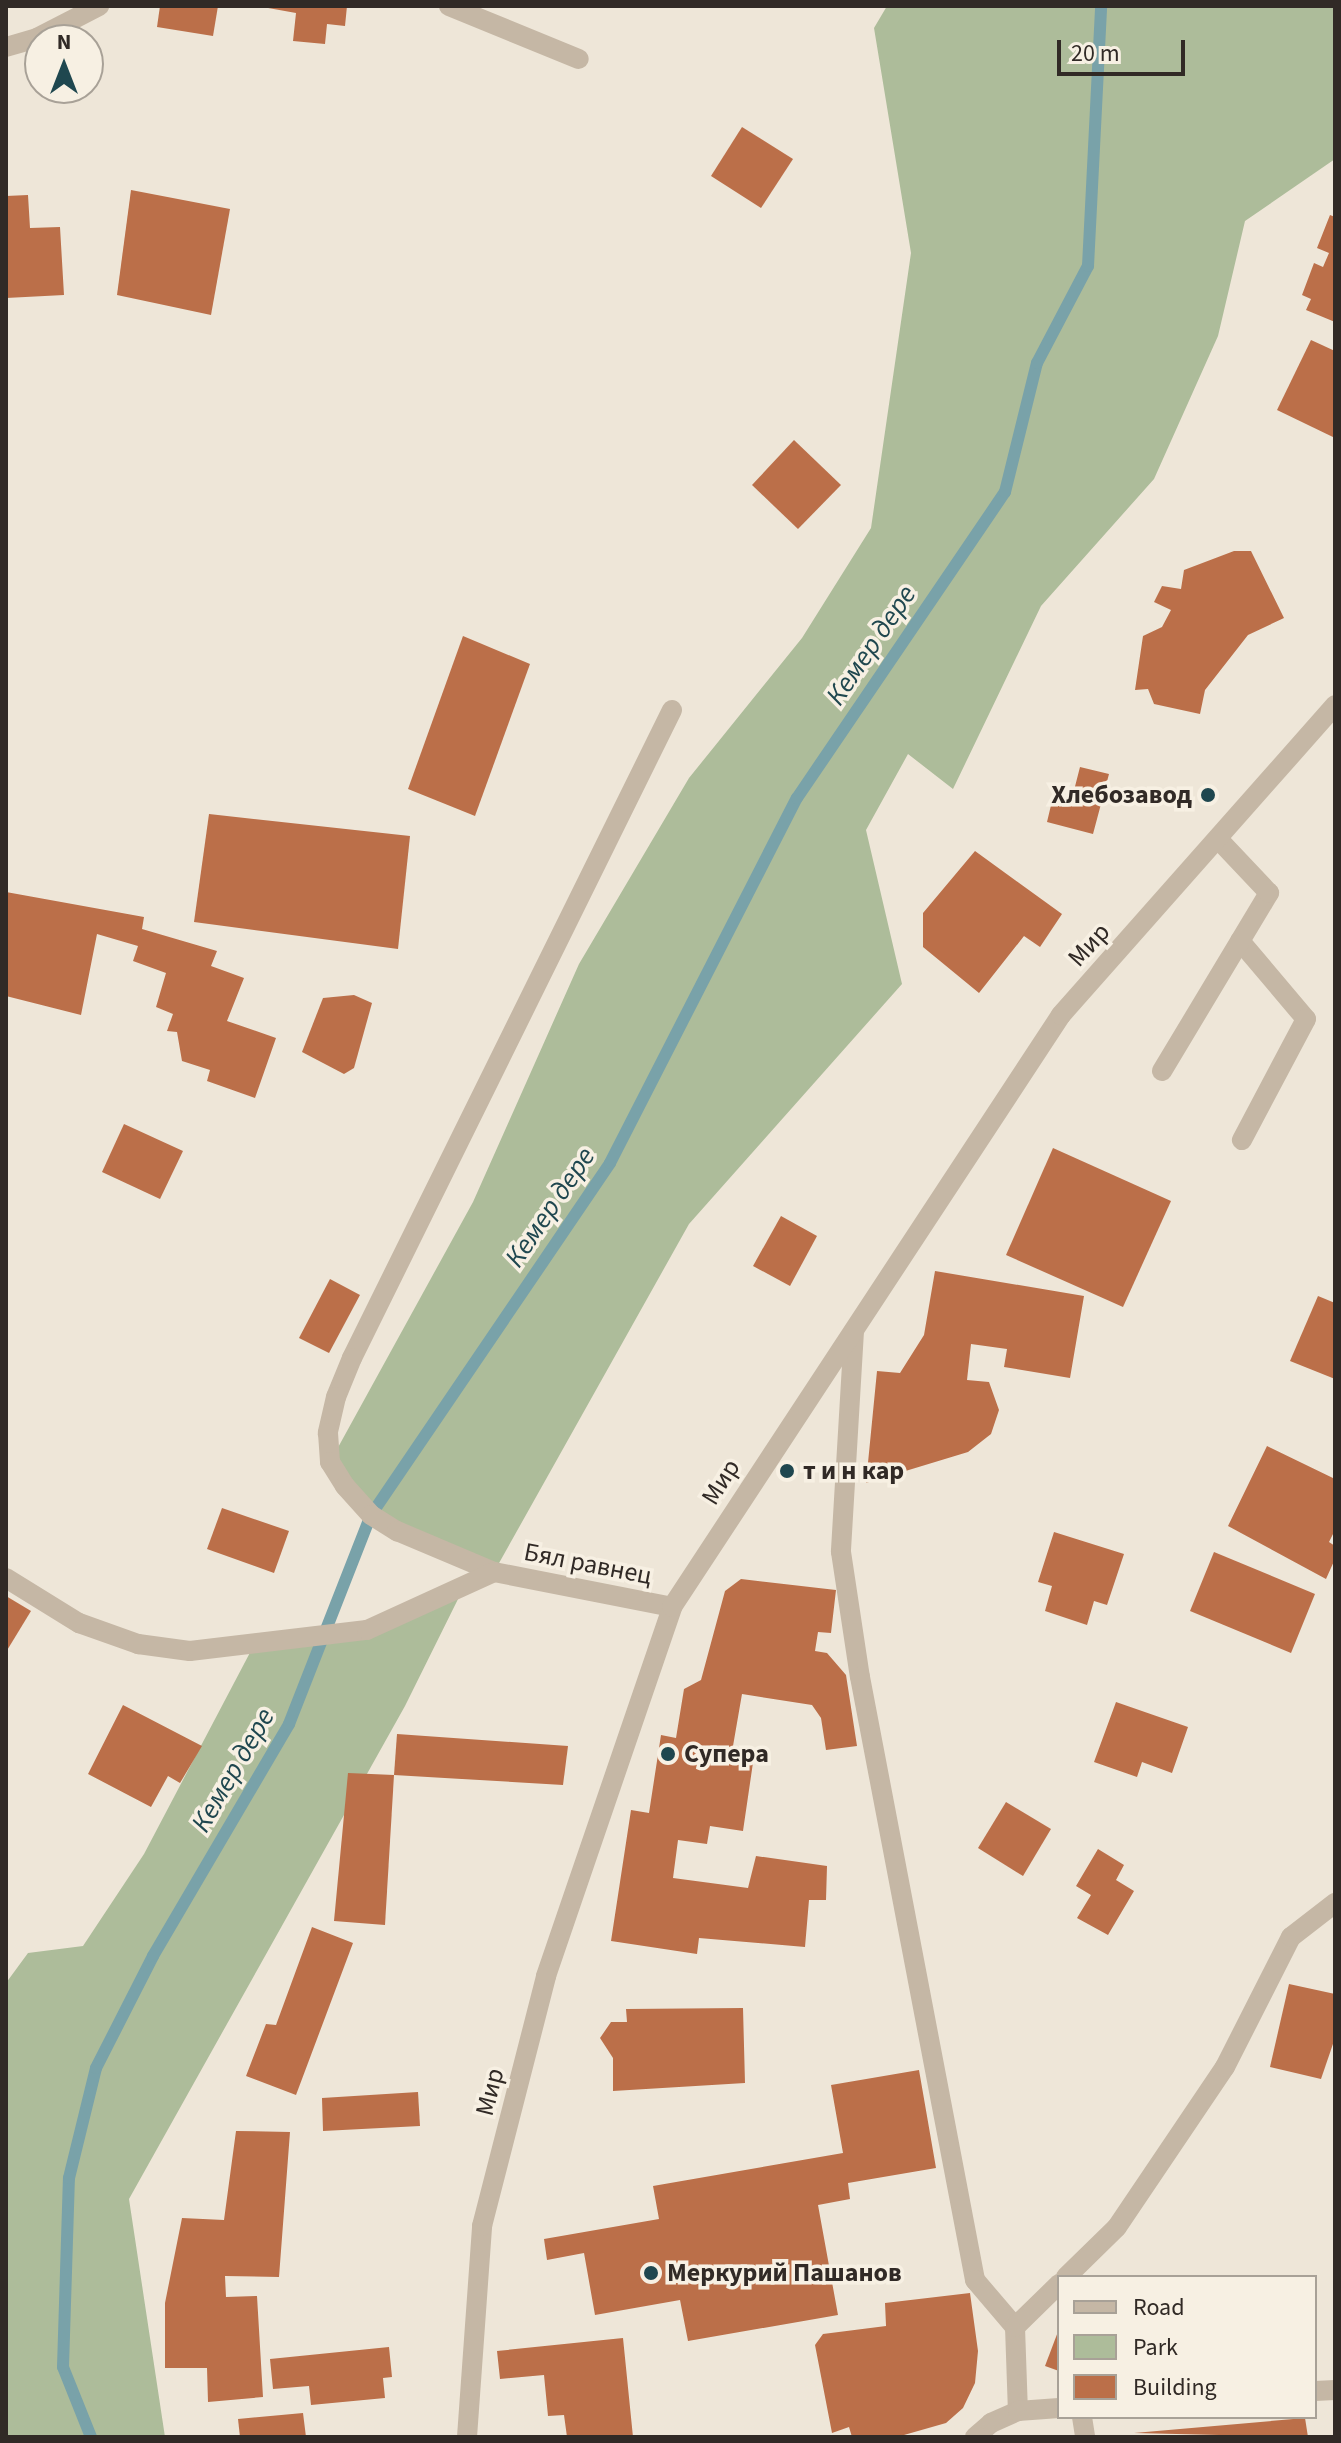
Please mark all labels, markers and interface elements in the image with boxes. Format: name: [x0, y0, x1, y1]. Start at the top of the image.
north arrow: [24, 24, 104, 104]
scale bar: [1061, 24, 1189, 74]
text: N: [57, 26, 71, 58]
text: 20 m: [1071, 36, 1120, 71]
water label: Кемер дере: [819, 579, 923, 711]
place label: Хлебозавод: [1051, 779, 1192, 811]
marker: Хлебозавод: [1199, 786, 1217, 804]
street label: Мир: [1061, 917, 1117, 973]
water label: Кемер дере: [498, 1141, 602, 1273]
street label: Мир: [695, 1453, 747, 1511]
place label: т и н кар: [803, 1455, 904, 1487]
marker: т и н кар: [778, 1462, 796, 1480]
street label: Бял равнец: [521, 1536, 655, 1592]
water label: Кемер дере: [184, 1702, 282, 1838]
place label: Супера: [684, 1738, 769, 1770]
marker: Супера: [659, 1745, 677, 1763]
street label: Мир: [469, 2065, 511, 2119]
place label: Меркурий Пашанов: [667, 2257, 902, 2289]
marker: Меркурий Пашанов: [642, 2264, 660, 2282]
legend: [1057, 2275, 1317, 2419]
text: Road: [1133, 2290, 1185, 2325]
text: Park: [1133, 2330, 1178, 2365]
text: Building: [1133, 2370, 1217, 2405]

